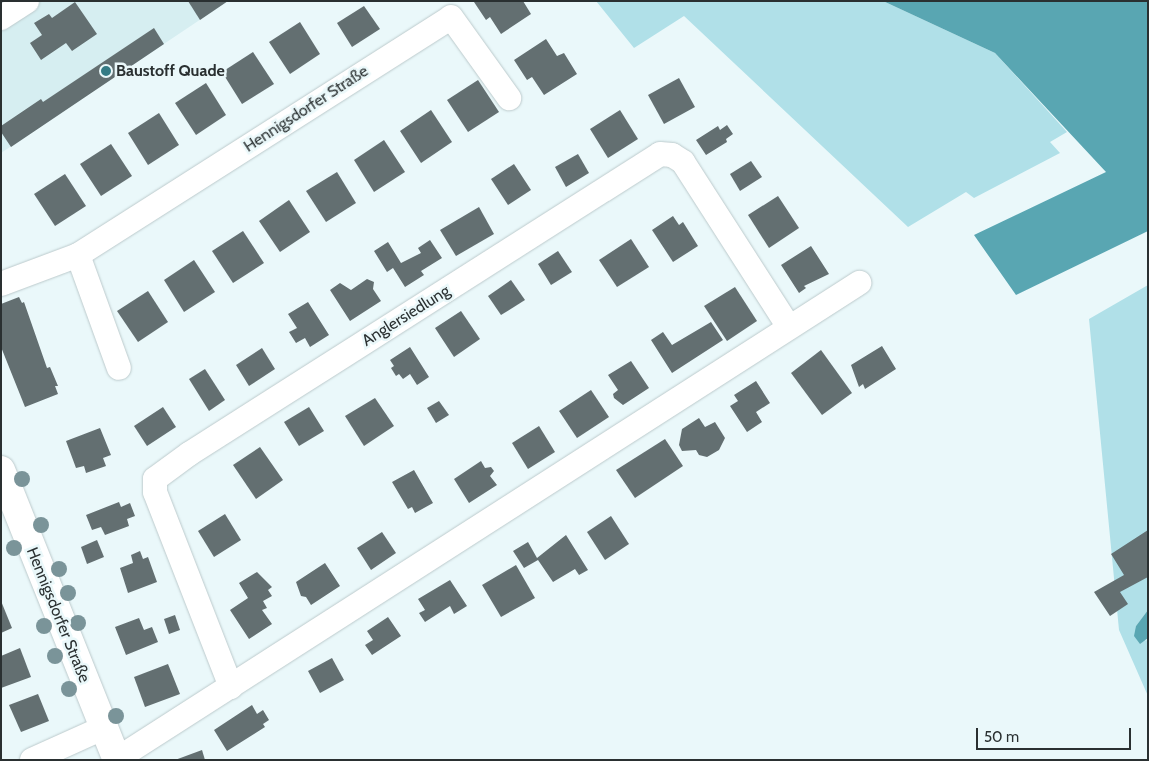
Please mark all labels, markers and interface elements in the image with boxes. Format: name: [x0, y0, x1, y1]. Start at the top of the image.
place label: Baustoff Quade: [116, 61, 225, 81]
street label: Hennigsdorfer Straße: [240, 62, 372, 156]
marker: Baustoff Quade: [100, 65, 112, 77]
street label: Anglersiedlung: [359, 281, 453, 351]
street label: Hennigsdorfer Straße: [22, 544, 94, 686]
scale bar: [979, 718, 1134, 750]
text: 50 m: [984, 728, 1019, 746]

